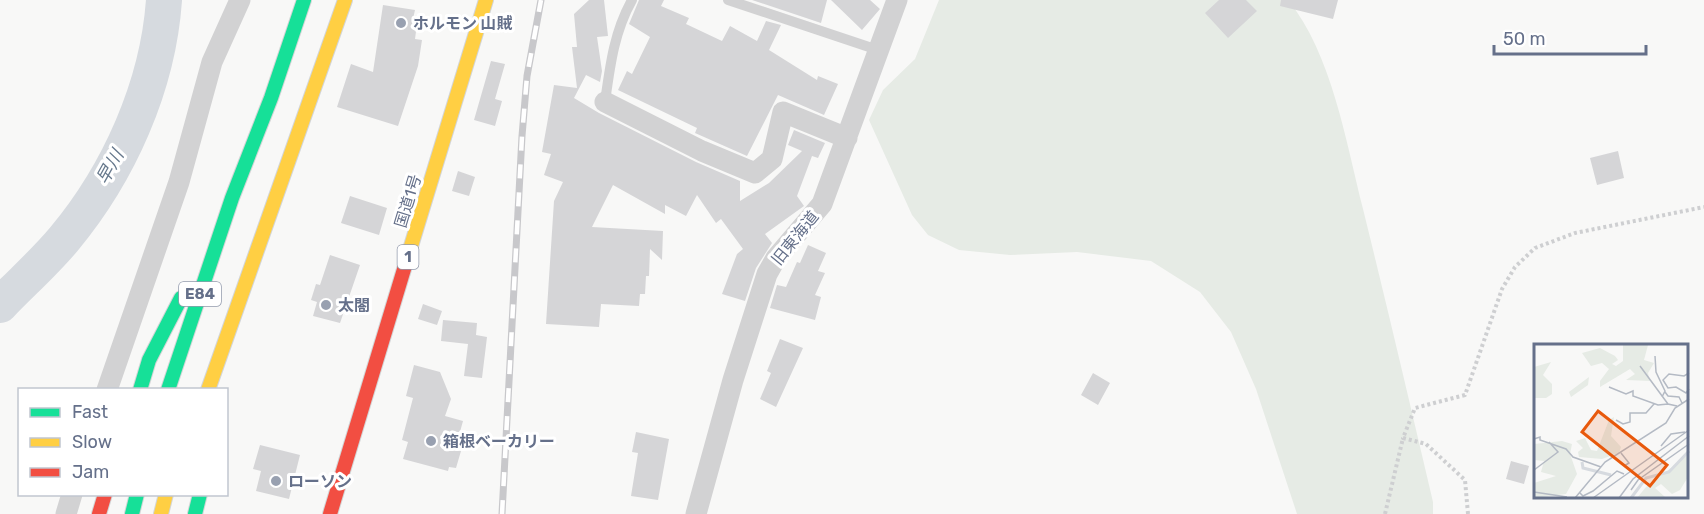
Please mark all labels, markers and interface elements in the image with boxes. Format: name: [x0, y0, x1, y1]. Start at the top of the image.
place label: ホルモン 山賊: [413, 14, 512, 33]
marker: ホルモン 山賊: [394, 16, 408, 30]
scale bar: [1494, 18, 1646, 56]
text: 50 m: [1503, 28, 1546, 50]
water label: 早川: [92, 144, 129, 188]
street label: 国道1号: [391, 172, 425, 230]
street label: 旧東海道: [767, 207, 823, 269]
road number: 1: [398, 245, 418, 269]
road number: E84: [179, 282, 221, 306]
place label: 太閤: [338, 296, 370, 315]
marker: 太閤: [319, 298, 333, 312]
inset map: [1534, 344, 1689, 499]
legend: [18, 388, 228, 496]
text: Fast: [72, 401, 108, 423]
text: Slow: [72, 431, 112, 453]
place label: 箱根ベーカリー: [443, 432, 555, 451]
marker: 箱根ベーカリー: [424, 434, 438, 448]
text: Jam: [72, 461, 109, 483]
place label: ローソン: [288, 472, 352, 491]
marker: ローソン: [269, 474, 283, 488]

